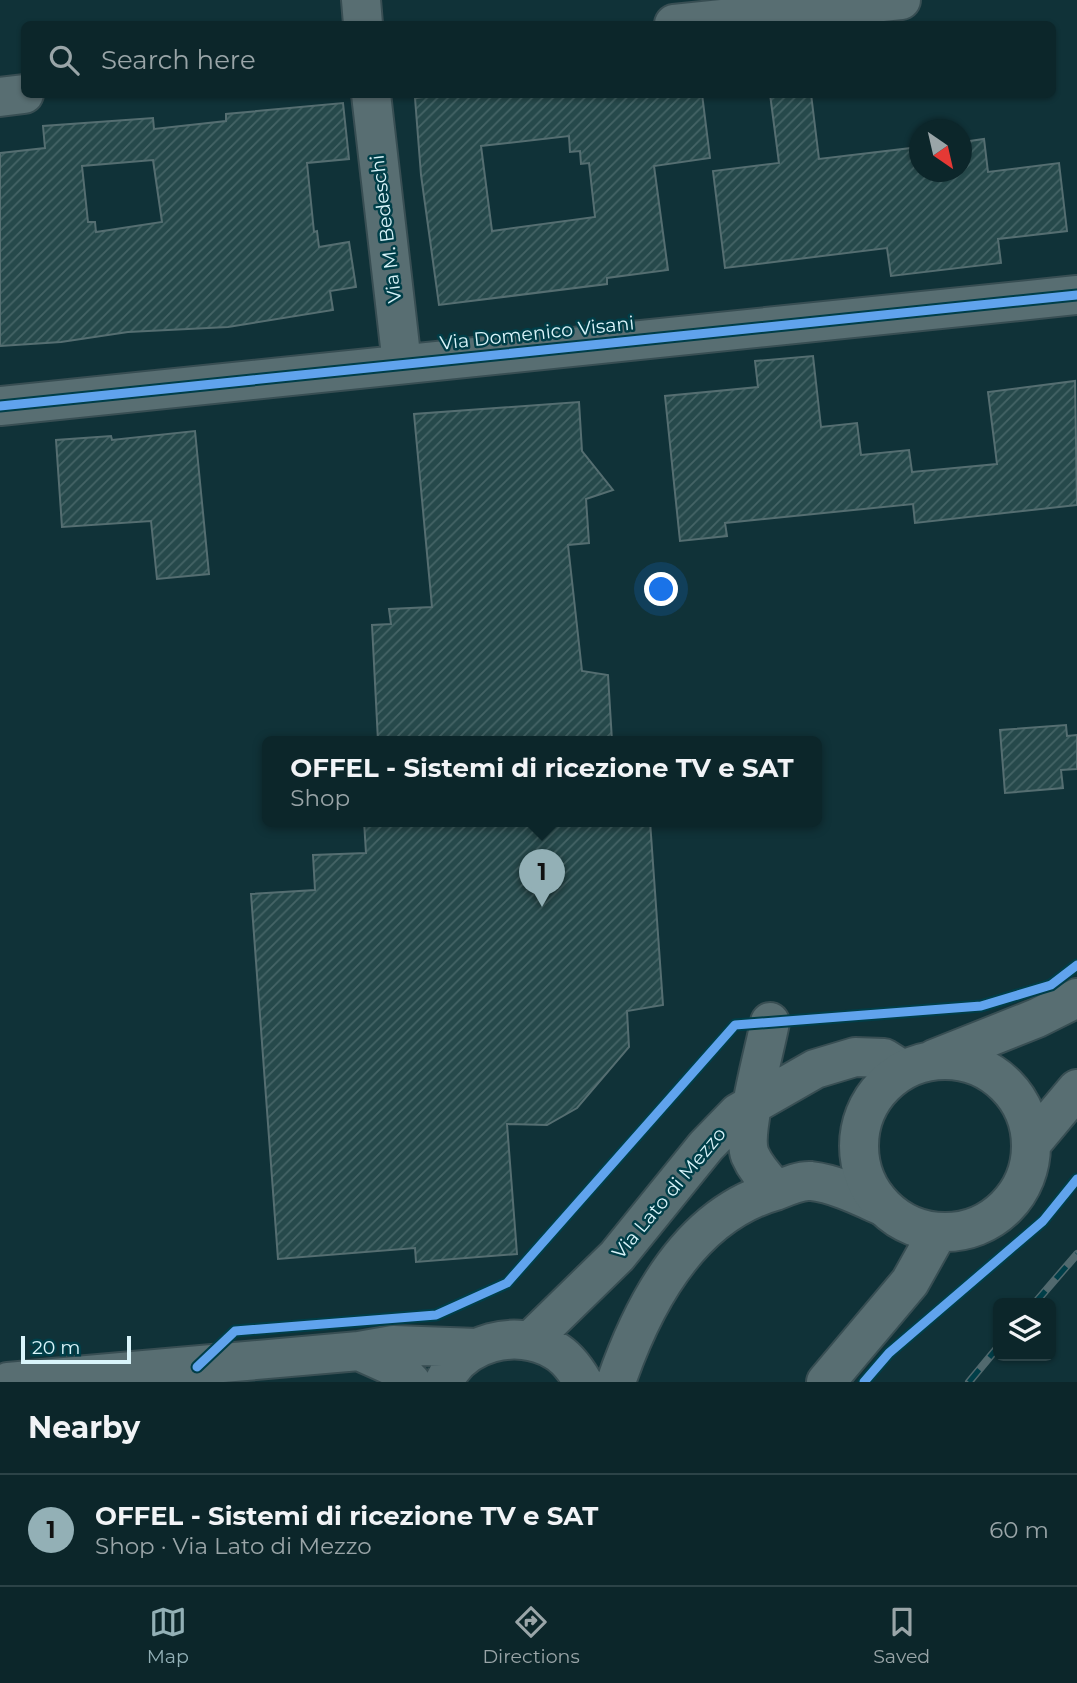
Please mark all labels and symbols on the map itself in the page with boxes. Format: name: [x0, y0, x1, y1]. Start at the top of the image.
north arrow: [909, 119, 972, 182]
street label: Via M. Bedeschi: [365, 153, 407, 305]
street label: Via Domenico Visani: [439, 311, 635, 355]
your location: [644, 572, 678, 606]
pin: 1: [519, 849, 565, 907]
street label: Via Lato di Mezzo: [607, 1123, 731, 1263]
scale bar: [21, 1333, 131, 1365]

